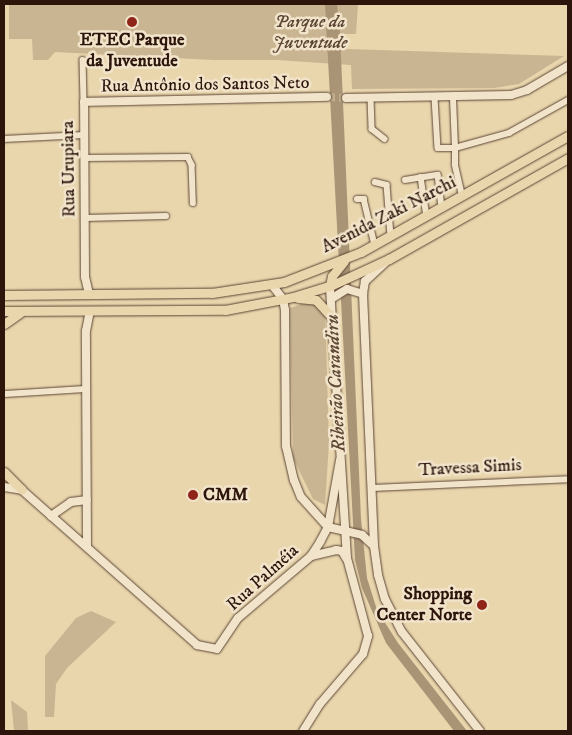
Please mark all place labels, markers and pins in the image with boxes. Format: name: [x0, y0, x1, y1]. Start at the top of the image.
marker: ETEC Parque da Juventude: [126, 16, 138, 28]
place label: ETEC Parque da Juventude: [80, 30, 184, 72]
place label: CMM: [203, 484, 248, 506]
marker: CMM: [187, 489, 199, 501]
place label: Shopping Center Norte: [376, 584, 472, 626]
marker: Shopping Center Norte: [476, 599, 488, 611]

